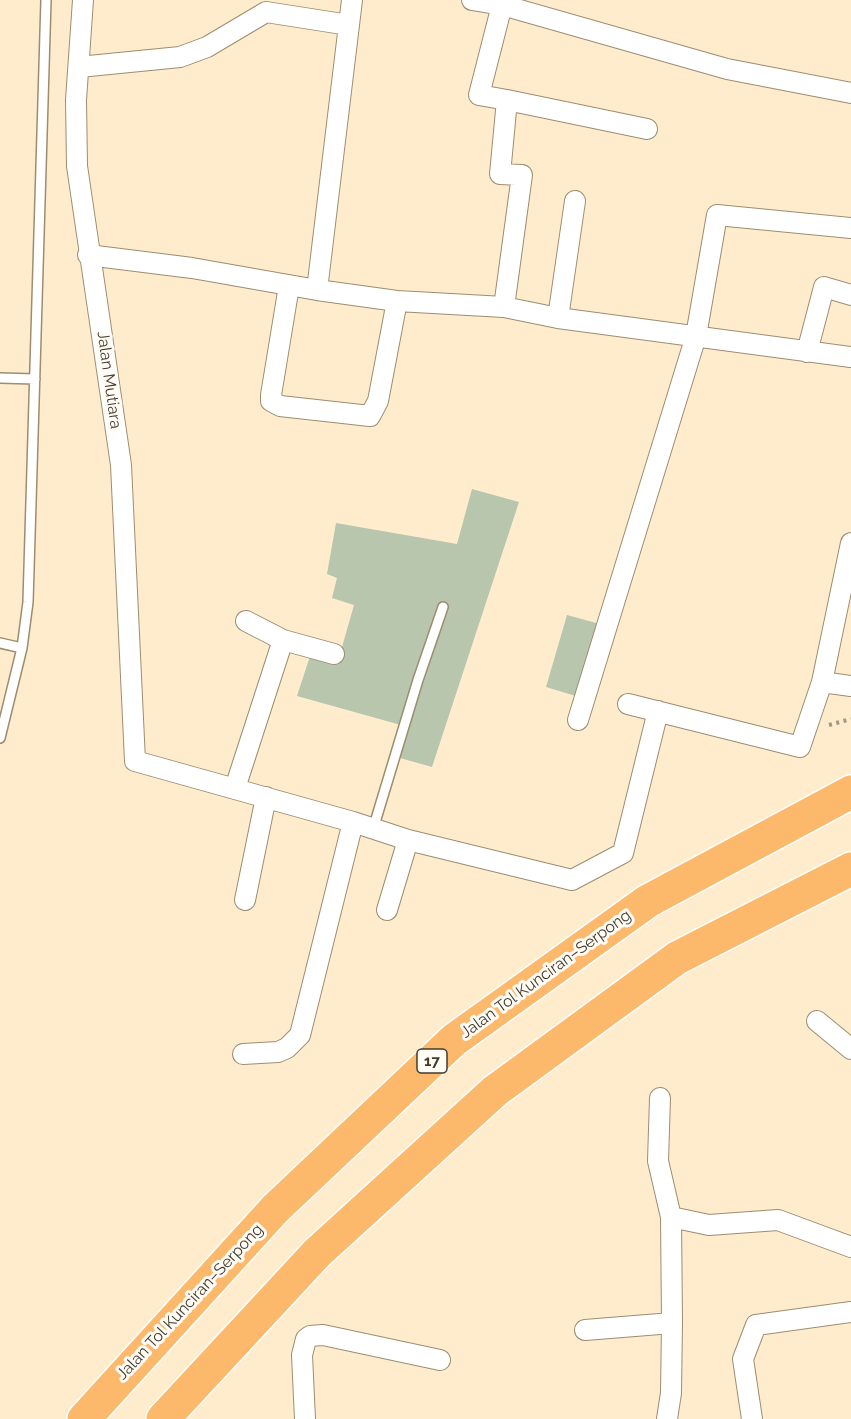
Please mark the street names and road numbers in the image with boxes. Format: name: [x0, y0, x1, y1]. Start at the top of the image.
street label: Jalan Mutiara: [93, 330, 125, 430]
street label: Jalan Tol Kunciran–Serpong: [457, 906, 635, 1042]
road number: 17: [417, 1049, 447, 1073]
street label: Jalan Tol Kunciran–Serpong: [113, 1220, 267, 1384]

